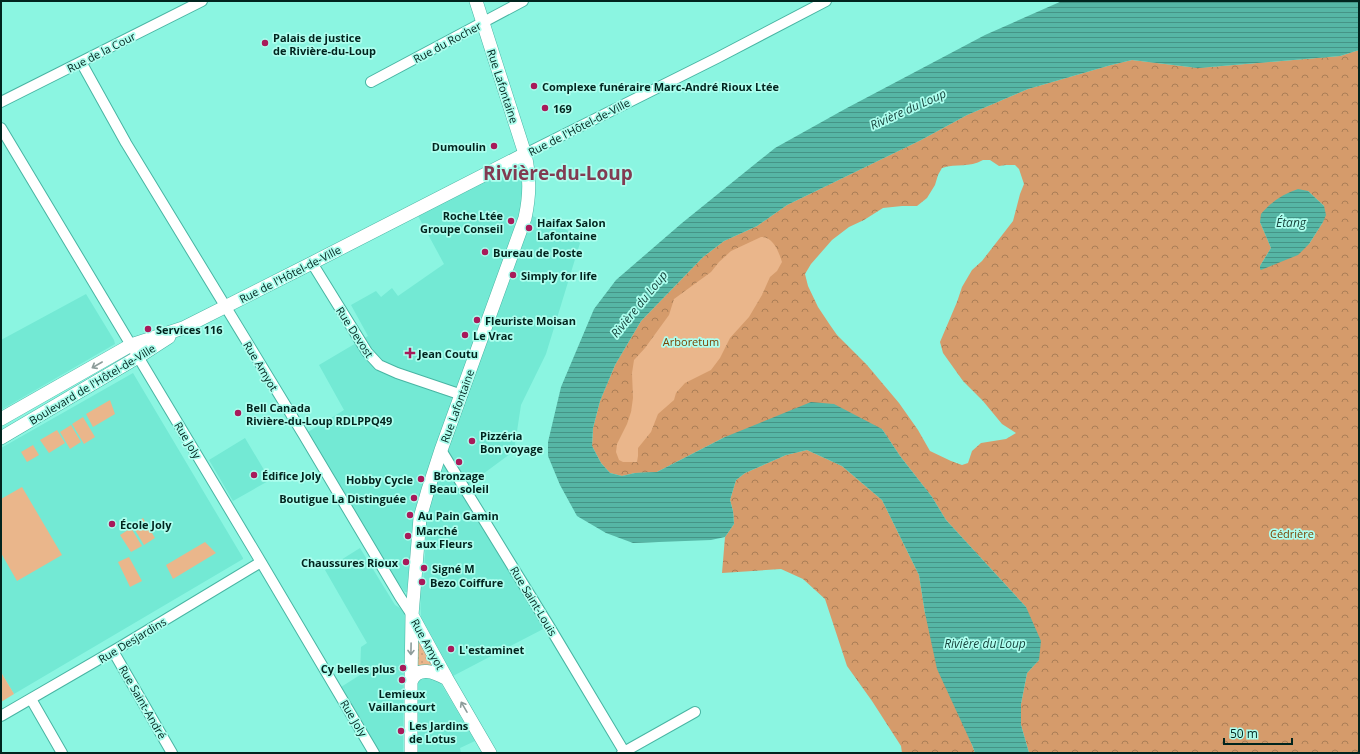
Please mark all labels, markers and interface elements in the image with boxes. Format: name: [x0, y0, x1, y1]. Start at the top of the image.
street label: Rue du Rocher: [410, 18, 484, 66]
street label: Rue de la Cour: [64, 28, 138, 76]
place label: Palais de justice de Rivière-du-Loup: [273, 30, 376, 58]
marker: Palais de justice de Rivière-du-Loup: [260, 38, 270, 48]
street label: Rue Lafontaine: [484, 47, 522, 125]
place label: Complexe funéraire Marc-André Rioux Ltée: [542, 79, 779, 94]
marker: Complexe funéraire Marc-André Rioux Ltée: [529, 81, 539, 91]
water label: Rivière du Loup: [867, 85, 949, 133]
street label: Rue de l'Hôtel-de-Ville: [526, 95, 632, 159]
place label: 169: [553, 101, 572, 116]
marker: 169: [540, 103, 550, 113]
place label: Dumoulin: [432, 139, 486, 154]
marker: Dumoulin: [489, 141, 499, 151]
district label: Rivière-du-Loup: [483, 160, 633, 186]
place label: Roche Ltée Groupe Conseil: [420, 208, 503, 236]
water label: Étang: [1276, 214, 1307, 231]
place label: Haifax Salon Lafontaine: [537, 215, 606, 243]
marker: Roche Ltée Groupe Conseil: [506, 216, 516, 226]
marker: Haifax Salon Lafontaine: [524, 223, 534, 233]
street label: Rue de l'Hôtel-de-Ville: [237, 242, 343, 306]
place label: Bureau de Poste: [493, 245, 583, 260]
marker: Bureau de Poste: [480, 247, 490, 257]
water label: Rivière du Loup: [607, 267, 671, 341]
place label: Simply for life: [521, 268, 598, 283]
marker: Simply for life: [508, 270, 518, 280]
street label: Rue Devost: [333, 304, 377, 360]
place label: Fleuriste Moisan: [485, 313, 576, 328]
marker: Fleuriste Moisan: [472, 315, 482, 325]
place label: Services 116: [156, 322, 223, 337]
marker: Services 116: [143, 324, 153, 334]
place label: Le Vrac: [473, 328, 513, 343]
marker: Le Vrac: [460, 330, 470, 340]
park label: Arboretum: [663, 334, 719, 349]
street label: Rue Amyot: [240, 338, 282, 394]
street label: Boulevard de l'Hôtel-de-Ville: [26, 340, 158, 428]
place label: Jean Coutu: [417, 346, 478, 361]
marker: Jean Coutu: [405, 348, 415, 358]
one-way arrow: [91, 361, 103, 369]
street label: Rue Lafontaine: [437, 367, 477, 445]
place label: Bell Canada Rivière-du-Loup RDLPPQ49: [246, 400, 392, 428]
marker: Bell Canada Rivière-du-Loup RDLPPQ49: [233, 408, 243, 418]
street label: Rue Joly: [171, 419, 205, 462]
place label: Pizzéria Bon voyage: [480, 428, 543, 456]
marker: Pizzéria Bon voyage: [467, 436, 477, 446]
marker: Bronzage Beau soleil: [454, 457, 464, 467]
place label: Édifice Joly: [262, 468, 322, 483]
place label: Bronzage Beau soleil: [429, 468, 489, 496]
marker: Édifice Joly: [249, 470, 259, 480]
place label: Hobby Cycle: [346, 472, 413, 487]
marker: Hobby Cycle: [416, 474, 426, 484]
place label: Boutigue La Distinguée: [279, 491, 406, 506]
marker: Boutigue La Distinguée: [409, 493, 419, 503]
place label: Au Pain Gamin: [418, 508, 499, 523]
marker: Au Pain Gamin: [405, 510, 415, 520]
place label: École Joly: [120, 517, 172, 532]
marker: École Joly: [107, 519, 117, 529]
place label: Marché aux Fleurs: [416, 523, 473, 551]
park label: Cédrière: [1270, 526, 1314, 541]
marker: Marché aux Fleurs: [403, 531, 413, 541]
place label: Chaussures Rioux: [301, 555, 399, 570]
marker: Chaussures Rioux: [401, 557, 411, 567]
place label: Signé M: [432, 561, 475, 576]
marker: Signé M: [419, 563, 429, 573]
street label: Rue Saint-Louis: [507, 563, 561, 639]
place label: Bezo Coiffure: [430, 575, 504, 590]
marker: Bezo Coiffure: [417, 577, 427, 587]
street label: Rue Desjardins: [95, 614, 169, 666]
street label: Rue Amyot: [408, 616, 448, 672]
water label: Rivière du Loup: [944, 635, 1026, 652]
one-way arrow: [407, 642, 415, 655]
place label: L'estaminet: [459, 642, 524, 657]
marker: L'estaminet: [446, 644, 456, 654]
place label: Cy belles plus: [321, 661, 396, 676]
street label: Rue Saint-André: [116, 662, 170, 742]
marker: Cy belles plus: [398, 663, 408, 673]
marker: Lemieux Vaillancourt: [397, 675, 407, 685]
place label: Lemieux Vaillancourt: [368, 686, 436, 714]
street label: Rue Joly: [337, 697, 371, 740]
one-way arrow: [459, 701, 467, 713]
place label: Les Jardins de Lotus: [409, 718, 469, 746]
scale bar: [1224, 720, 1292, 746]
text: 50 m: [1230, 725, 1258, 742]
marker: Les Jardins de Lotus: [396, 726, 406, 736]

